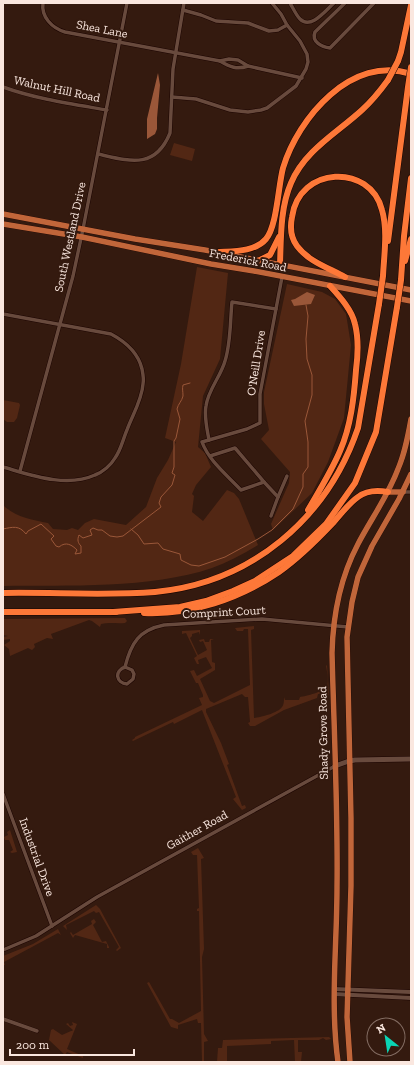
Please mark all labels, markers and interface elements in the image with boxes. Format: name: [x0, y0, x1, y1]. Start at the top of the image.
street label: Shea Lane: [75, 17, 129, 41]
street label: Walnut Hill Road: [13, 73, 102, 105]
street label: South Westland Drive: [52, 180, 89, 293]
street label: Frederick Road: [208, 246, 288, 274]
street label: O'Neill Drive: [244, 329, 268, 397]
street label: Comprint Court: [182, 603, 267, 621]
street label: Shady Grove Road: [315, 686, 331, 780]
street label: Gaither Road: [164, 807, 230, 853]
street label: Industrial Drive: [16, 816, 58, 898]
north arrow: [366, 1017, 406, 1057]
text: N: [374, 1021, 389, 1036]
scale bar: [10, 1031, 134, 1057]
text: 200 m: [16, 1038, 50, 1052]

